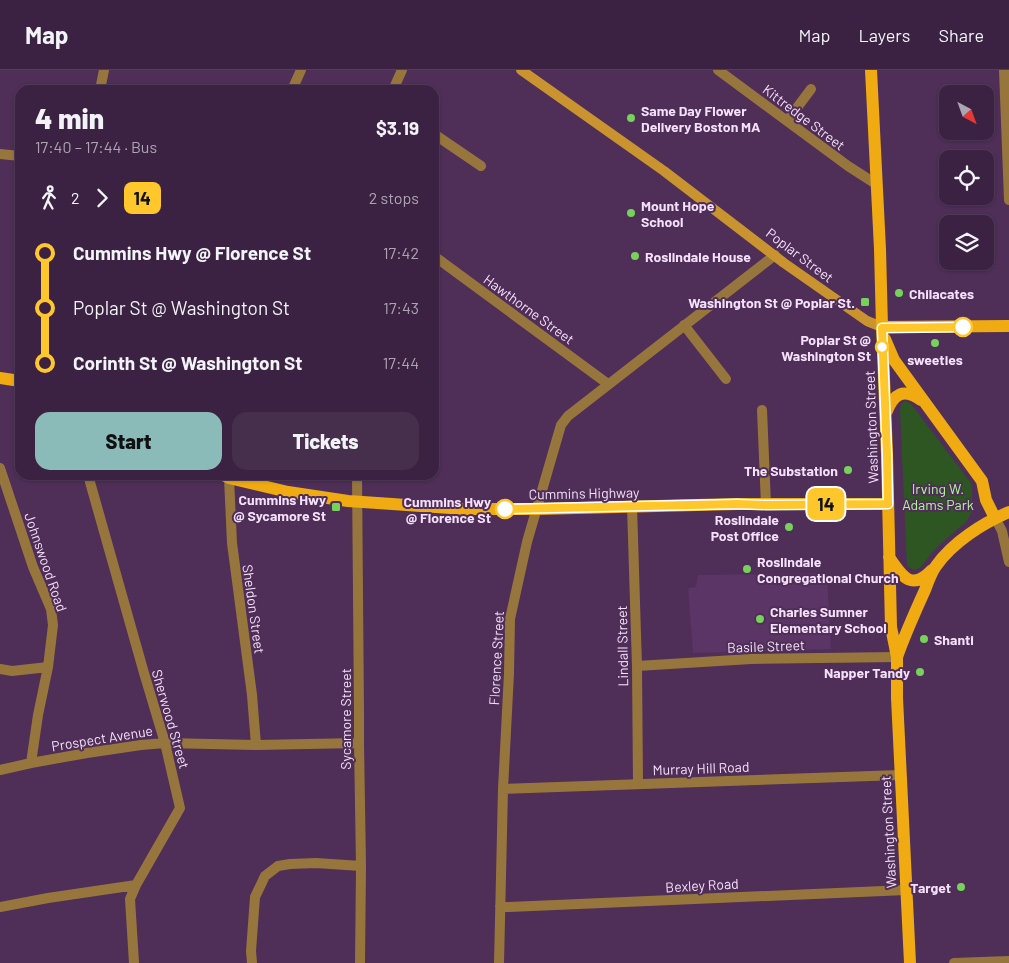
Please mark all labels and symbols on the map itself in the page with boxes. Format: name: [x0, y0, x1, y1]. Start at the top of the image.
street label: Kittredge Street: [760, 81, 848, 153]
north arrow: [939, 85, 994, 140]
place label: Same Day Flower Delivery Boston MA: [641, 102, 761, 135]
marker: Same Day Flower Delivery Boston MA: [625, 112, 637, 124]
place label: Mount Hope School: [641, 197, 715, 230]
marker: Mount Hope School: [625, 207, 637, 219]
street label: Poplar Street: [763, 224, 837, 286]
place label: Roslindale House: [645, 248, 751, 265]
marker: Roslindale House: [629, 250, 641, 262]
street label: Hawthorne Street: [481, 271, 577, 347]
place label: Chilacates: [909, 285, 974, 302]
marker: Chilacates: [893, 287, 905, 299]
place label: Washington St @ Poplar St.: [688, 294, 855, 311]
marker: Washington St @ Poplar St.: [859, 296, 871, 308]
unlabelled marker: [953, 317, 973, 337]
place label: Poplar St @ Washington St: [781, 331, 871, 364]
marker: sweeties: [929, 337, 941, 349]
marker: Poplar St @ Washington St: [875, 340, 889, 354]
place label: sweeties: [907, 351, 963, 368]
street label: Washington Street: [861, 370, 881, 484]
place label: The Substation: [744, 462, 838, 479]
marker: The Substation: [842, 464, 854, 476]
park label: Irving W. Adams Park: [902, 480, 974, 513]
street label: Cummins Highway: [528, 484, 640, 502]
line badge: 14: [804, 488, 848, 520]
place label: Cummins Hwy @ Sycamore St: [233, 491, 326, 524]
place label: Cummins Hwy @ Florence St: [404, 493, 491, 526]
marker: Cummins Hwy @ Florence St: [495, 499, 515, 519]
marker: Cummins Hwy @ Sycamore St: [330, 501, 342, 513]
street label: Johnswood Road: [21, 510, 71, 614]
place label: Roslindale Post Office: [711, 511, 779, 544]
marker: Roslindale Post Office: [783, 521, 795, 533]
place label: Roslindale Congregational Church: [757, 553, 899, 586]
street label: Sheldon Street: [239, 563, 269, 655]
marker: Roslindale Congregational Church: [741, 563, 753, 575]
place label: Charles Sumner Elementary School: [770, 603, 887, 636]
street label: Lindall Street: [613, 605, 631, 687]
street label: Florence Street: [485, 610, 507, 706]
marker: Charles Sumner Elementary School: [754, 613, 766, 625]
place label: Shanti: [934, 631, 974, 648]
marker: Shanti: [918, 633, 930, 645]
street label: Basile Street: [727, 636, 805, 656]
place label: Napper Tandy: [824, 664, 910, 681]
marker: Napper Tandy: [914, 666, 926, 678]
street label: Sherwood Street: [149, 667, 193, 771]
street label: Sycamore Street: [337, 668, 354, 770]
street label: Prospect Avenue: [50, 722, 154, 754]
street label: Murray Hill Road: [652, 758, 750, 778]
street label: Washington Street: [877, 775, 899, 889]
street label: Bexley Road: [665, 875, 739, 895]
place label: Target: [910, 879, 951, 896]
marker: Target: [955, 881, 967, 893]

